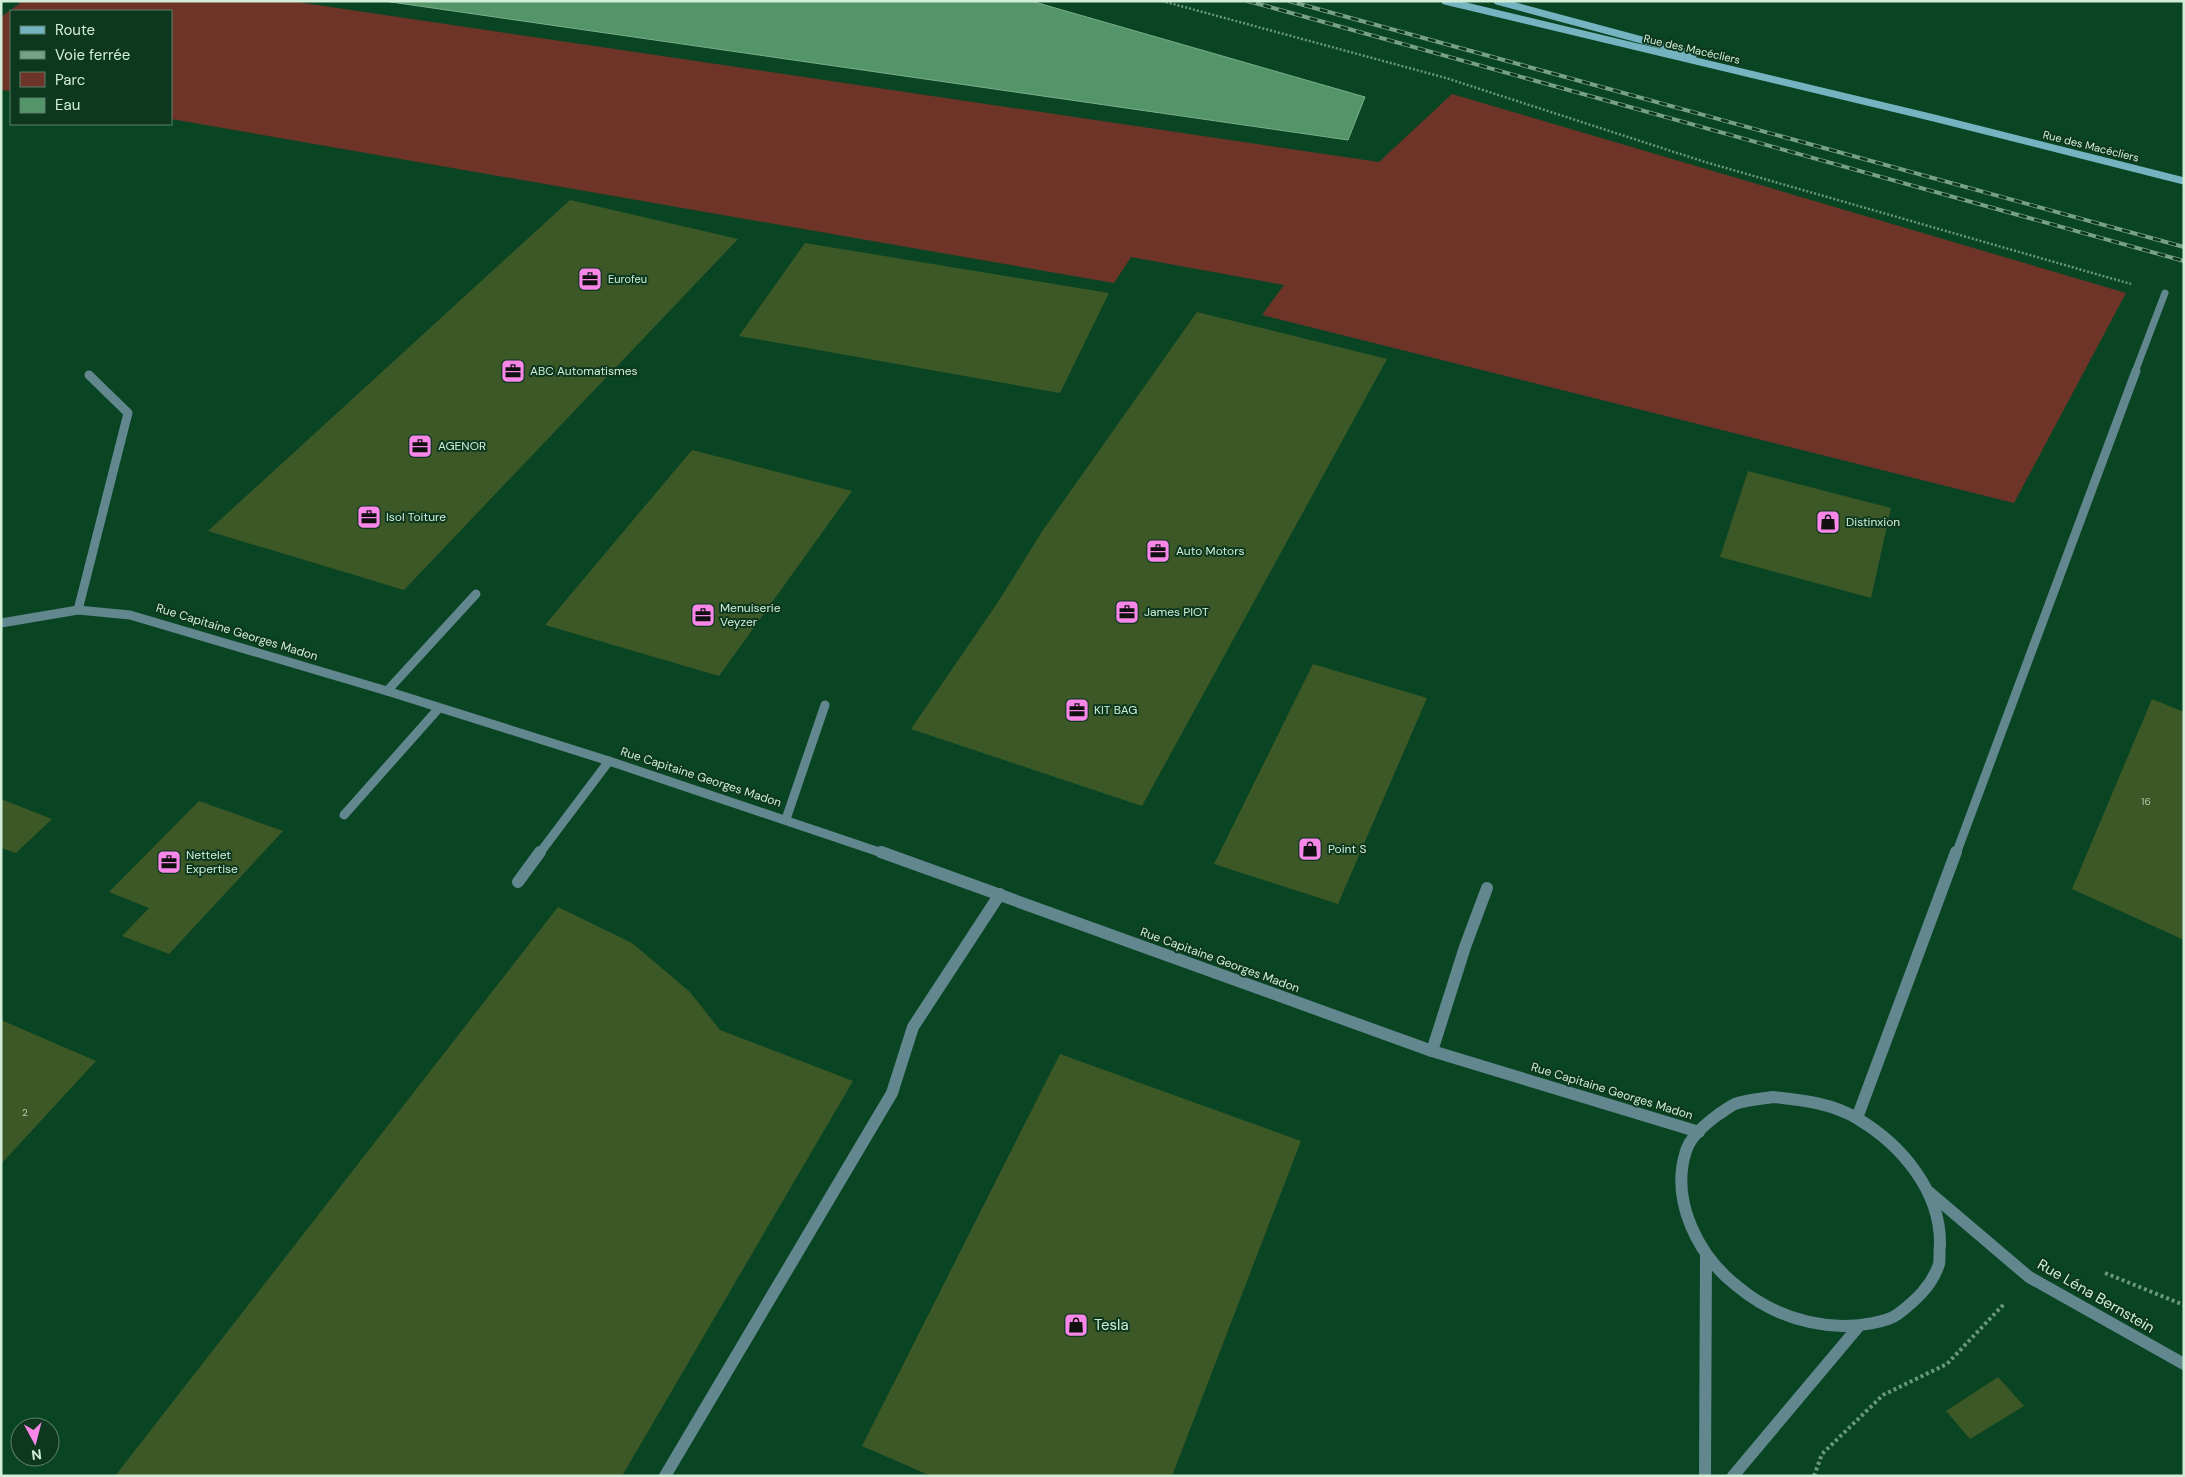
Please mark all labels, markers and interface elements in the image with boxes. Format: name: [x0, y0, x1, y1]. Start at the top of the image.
legend: [10, 10, 172, 125]
text: Route: [55, 20, 95, 40]
street label: Rue des Macécliers: [1642, 31, 1742, 67]
text: Voie ferrée: [55, 45, 130, 65]
text: Parc: [55, 70, 85, 90]
text: Eau: [55, 95, 80, 115]
street label: Rue des Macécliers: [2041, 127, 2141, 165]
office icon: Eurofeu: [577, 266, 603, 292]
place label: Eurofeu: [608, 272, 647, 286]
office icon: ABC Automatismes: [500, 358, 526, 384]
place label: ABC Automatismes: [530, 363, 638, 379]
office icon: AGENOR: [407, 433, 433, 459]
place label: AGENOR: [438, 438, 486, 454]
office icon: Isol Toiture: [356, 504, 382, 530]
place label: Isol Toiture: [386, 509, 446, 525]
shop icon: Distinxion: [1815, 509, 1841, 535]
place label: Distinxion: [1846, 514, 1900, 530]
office icon: Auto Motors: [1145, 538, 1171, 564]
place label: Auto Motors: [1176, 543, 1245, 559]
office icon: James PIOT: [1114, 599, 1140, 625]
street label: Rue Capitaine Georges Madon: [154, 600, 320, 664]
place label: Menuiserie Veyzer: [720, 600, 781, 630]
office icon: Menuiserie Veyzer: [690, 602, 716, 628]
place label: James PIOT: [1144, 604, 1209, 620]
office icon: KIT BAG: [1064, 697, 1090, 723]
place label: KIT BAG: [1094, 702, 1137, 718]
street label: Rue Capitaine Georges Madon: [618, 743, 784, 811]
house number: 16: [2141, 795, 2151, 808]
shop icon: Point S: [1297, 836, 1323, 862]
place label: Point S: [1328, 841, 1366, 857]
place label: Nettelet Expertise: [186, 847, 238, 877]
office icon: Nettelet Expertise: [156, 849, 182, 875]
street label: Rue Capitaine Georges Madon: [1138, 924, 1302, 996]
street label: Rue Capitaine Georges Madon: [1529, 1059, 1695, 1123]
house number: 2: [22, 1106, 28, 1119]
street label: Rue Léna Bernstein: [2034, 1254, 2158, 1338]
shop icon: Tesla: [1063, 1312, 1089, 1338]
place label: Tesla: [1094, 1315, 1129, 1335]
north arrow: [10, 1417, 60, 1467]
text: N: [30, 1445, 43, 1464]

